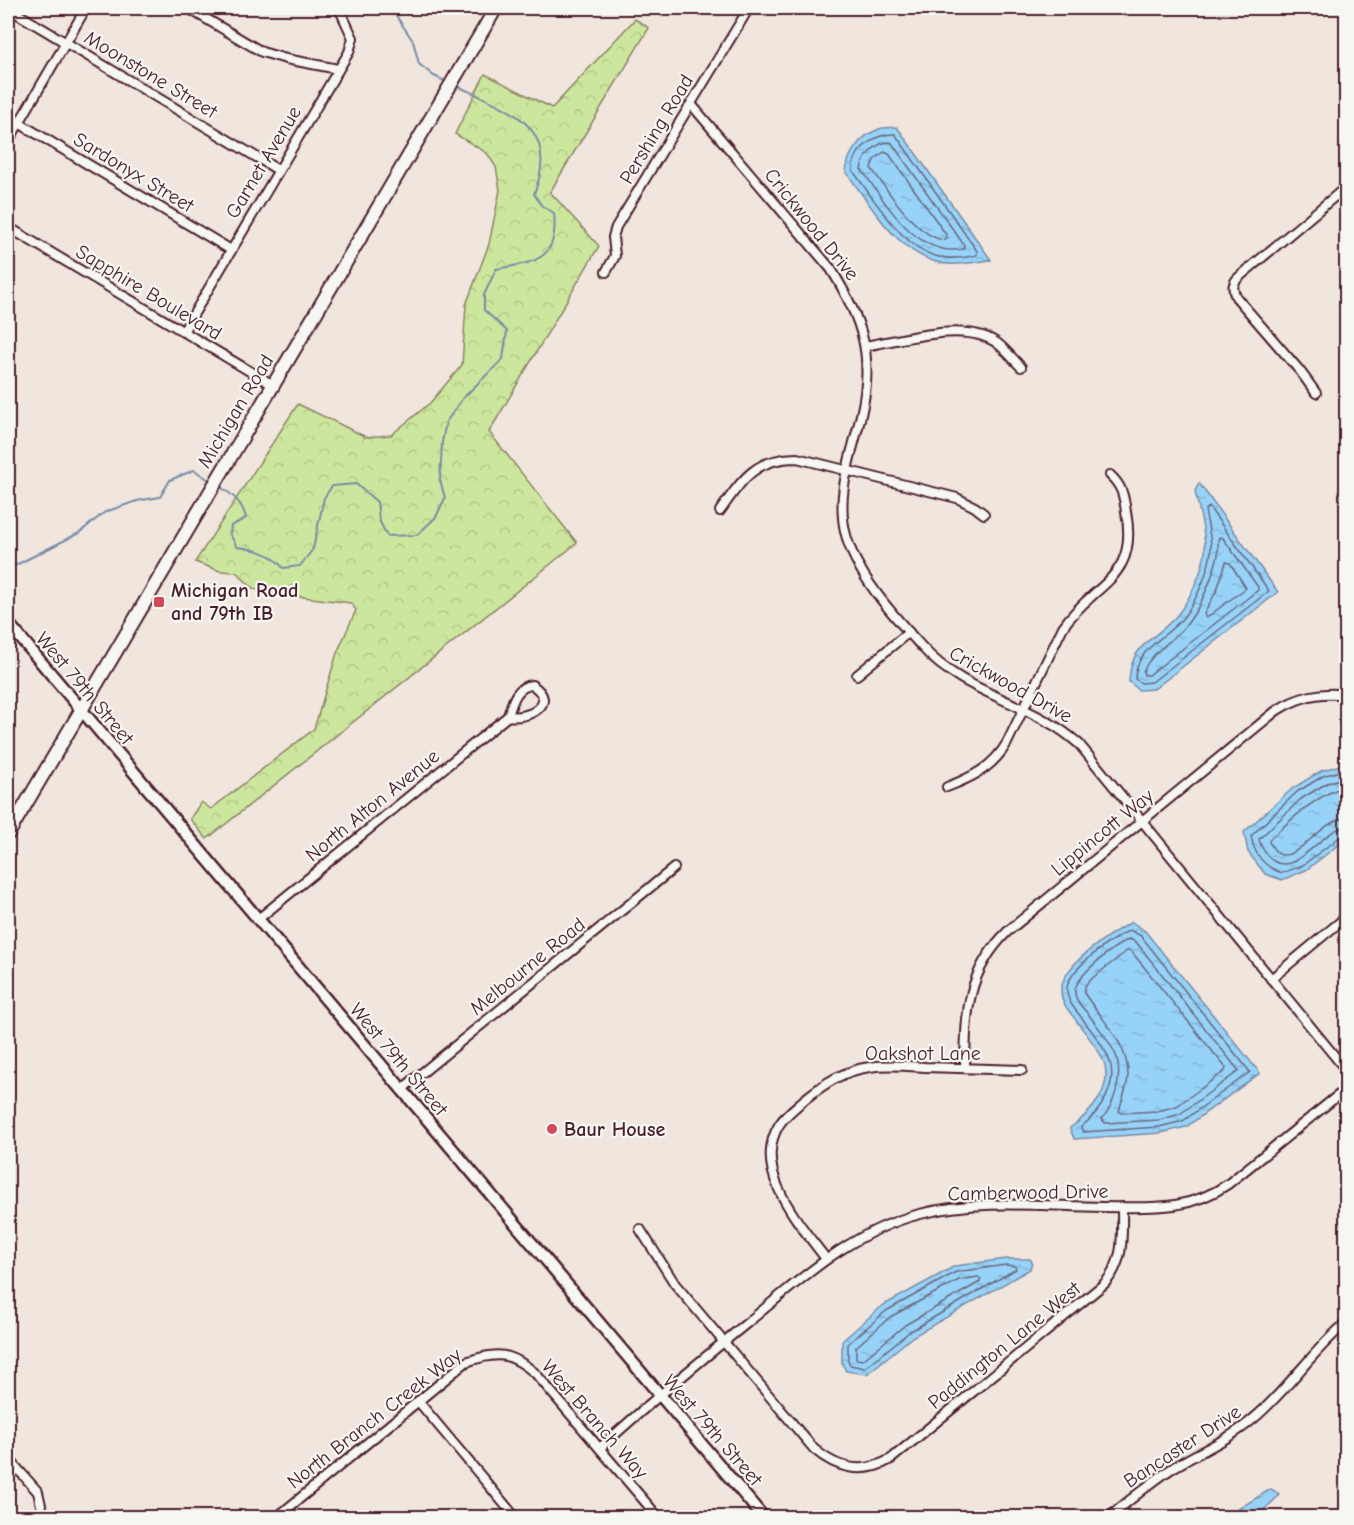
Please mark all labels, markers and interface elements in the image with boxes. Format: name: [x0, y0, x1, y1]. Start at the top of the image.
street label: Moonstone Street: [80, 26, 222, 124]
street label: Pershing Road: [615, 70, 698, 188]
street label: Garnet Avenue: [221, 102, 306, 223]
street label: Sardonyx Street: [69, 128, 199, 218]
street label: Crickwood Drive: [760, 164, 864, 285]
street label: Sapphire Boulevard: [72, 240, 226, 345]
street label: Michigan Road: [193, 350, 278, 472]
place label: Michigan Road and 79th IB: [171, 579, 299, 625]
marker: Michigan Road and 79th IB: [152, 595, 166, 609]
street label: West 79th Street: [31, 627, 139, 750]
street label: Crickwood Drive: [945, 641, 1076, 728]
street label: North Alton Avenue: [301, 744, 444, 866]
street label: Lippincott Way: [1047, 784, 1158, 881]
street label: Melbourne Road: [465, 913, 590, 1020]
street label: West 79th Street: [345, 998, 453, 1121]
street label: Oakshot Lane: [865, 1042, 981, 1065]
place label: Baur House: [564, 1118, 665, 1141]
marker: Baur House: [545, 1122, 559, 1136]
street label: Camberwood Drive: [947, 1180, 1109, 1205]
street label: Paddington Lane West: [924, 1276, 1086, 1414]
street label: North Branch Creek Way: [283, 1343, 466, 1494]
street label: West Branch Way: [537, 1355, 653, 1484]
street label: West 79th Street: [658, 1370, 768, 1492]
street label: Bancaster Drive: [1119, 1400, 1245, 1493]

